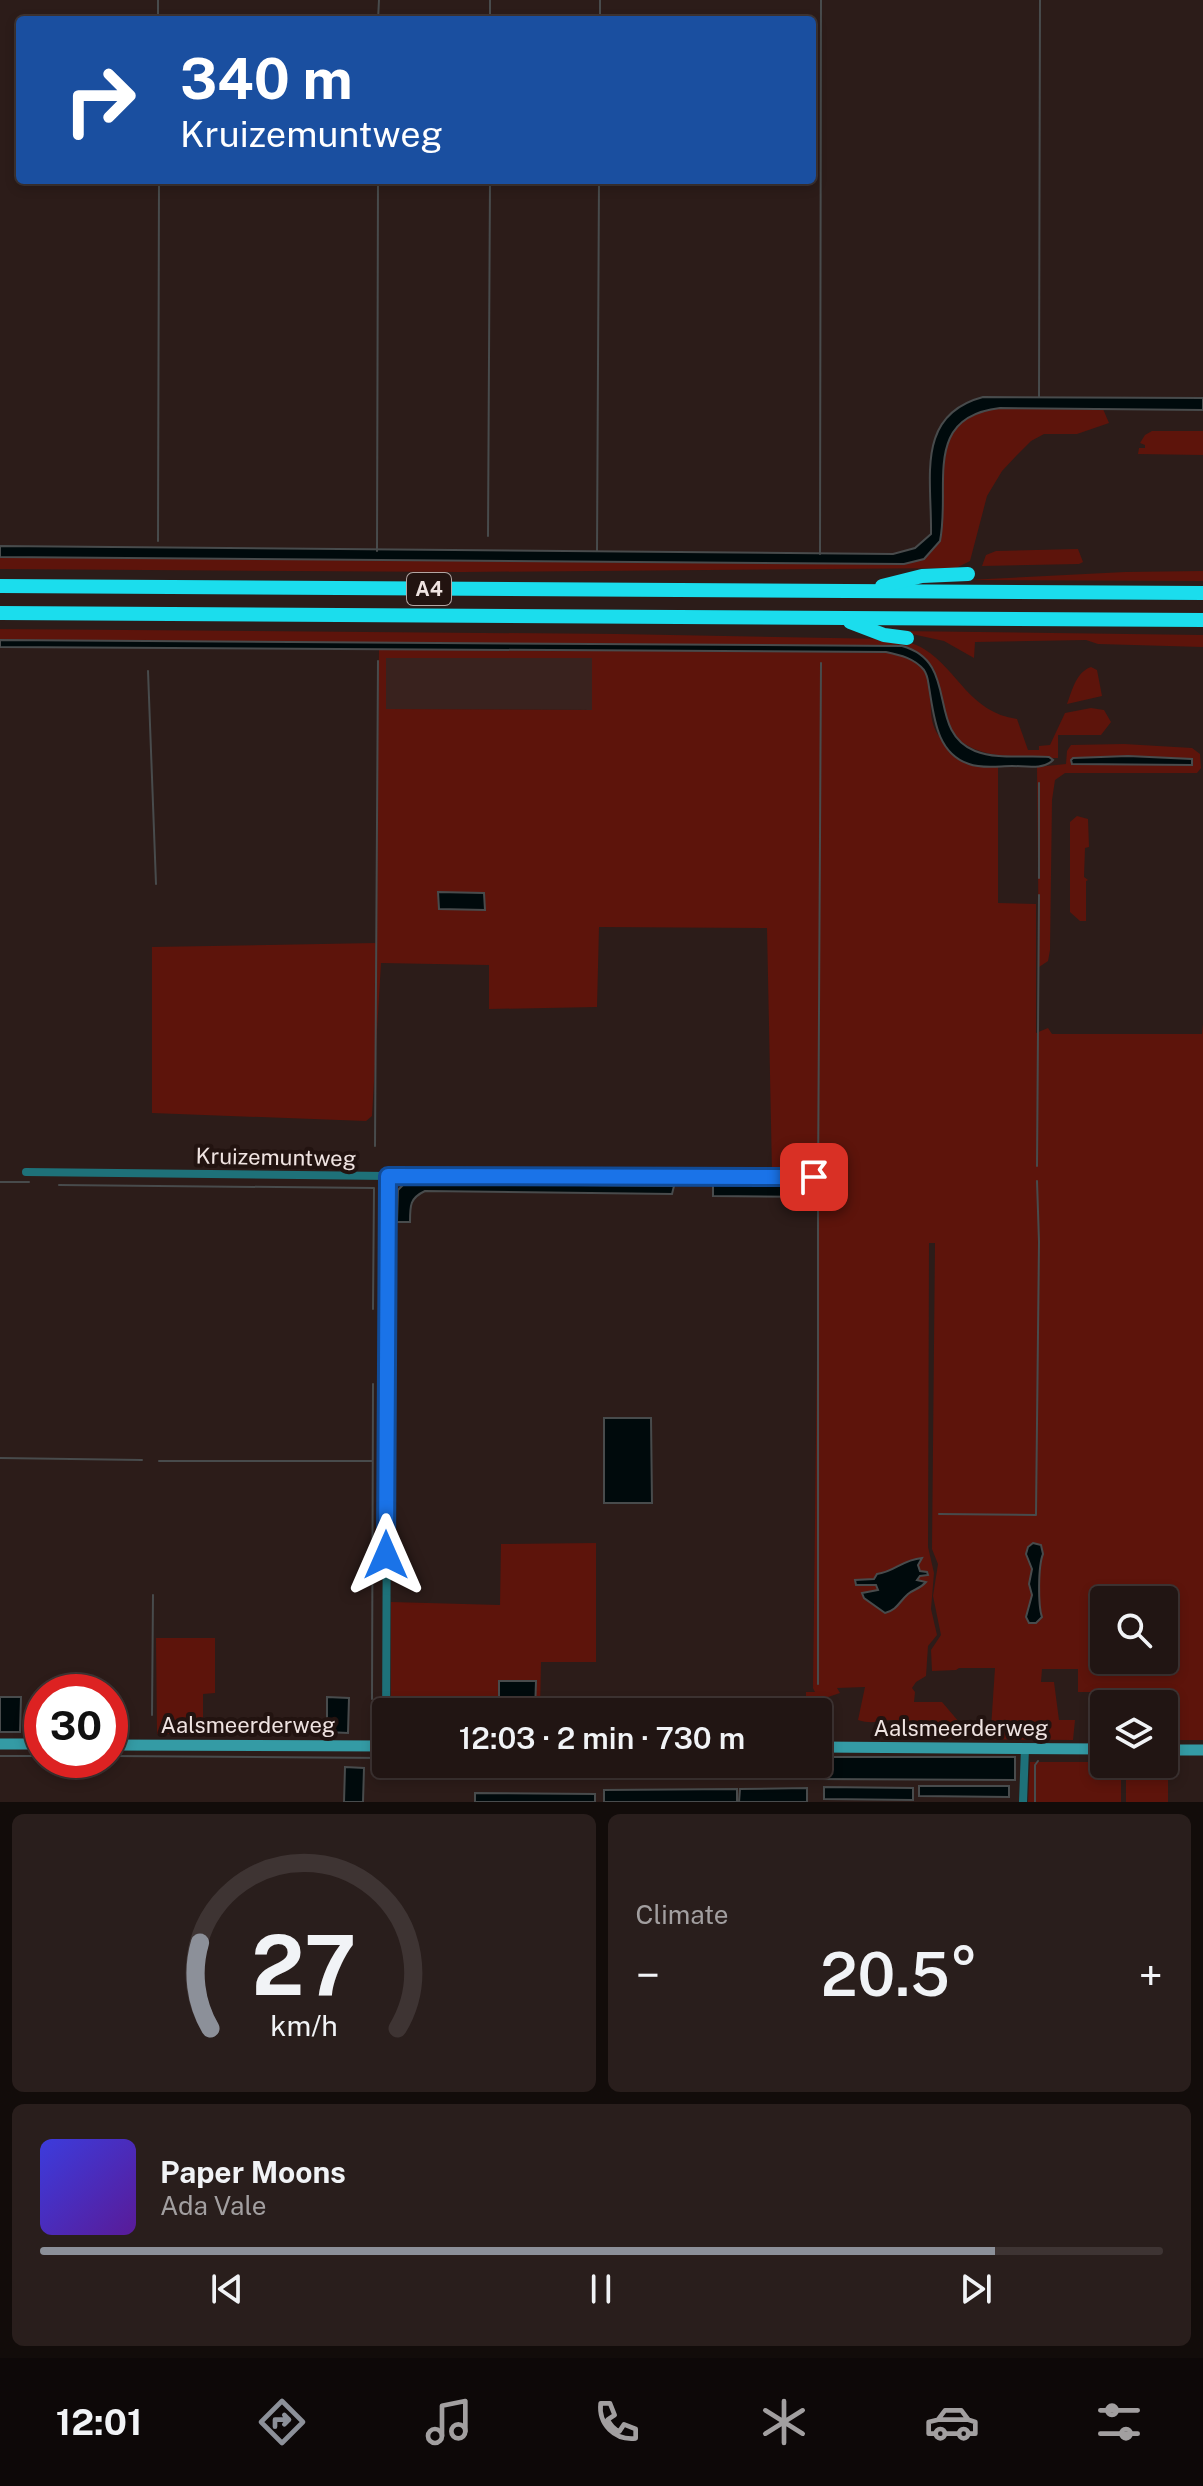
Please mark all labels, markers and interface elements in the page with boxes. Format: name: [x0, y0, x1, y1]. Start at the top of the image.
text: 340 m: [180, 46, 353, 112]
icon: right: [48, 48, 152, 152]
text: Kruizemuntweg: [180, 113, 443, 155]
road number: A4: [407, 573, 451, 605]
street label: Kruizemuntweg: [195, 1143, 357, 1171]
pin: [780, 1143, 848, 1211]
icon: arrive: [792, 1155, 836, 1199]
position arrow: [344, 1513, 428, 1597]
map controls: [1090, 1586, 1178, 1778]
button: search: [1090, 1586, 1178, 1674]
speed limit sign: 30: [24, 1674, 128, 1778]
button: layers: [1090, 1690, 1178, 1778]
street label: Aalsmeerderweg: [160, 1712, 336, 1738]
street label: Aalsmeerderweg: [873, 1715, 1049, 1741]
text: 12:03 · 2 min · 730 m: [459, 1720, 745, 1756]
text: Climate: [636, 1899, 729, 1930]
text: 27: [251, 1916, 356, 2014]
text: 20.5°: [821, 1939, 978, 2010]
text: −: [636, 1949, 660, 2001]
text: +: [1139, 1949, 1163, 2001]
text: km/h: [270, 2009, 337, 2042]
text: Paper Moons: [160, 2154, 346, 2190]
text: Ada Vale: [160, 2190, 266, 2221]
icon: previous: [205, 2267, 249, 2311]
icon: pause: [579, 2267, 623, 2311]
icon: next: [954, 2267, 998, 2311]
icon: directions: [254, 2394, 310, 2450]
icon: music: [421, 2394, 477, 2450]
icon: phone: [589, 2394, 645, 2450]
icon: climate: [756, 2394, 812, 2450]
icon: car: [924, 2394, 980, 2450]
icon: filters: [1091, 2394, 1147, 2450]
text: 12:01: [56, 2401, 142, 2443]

